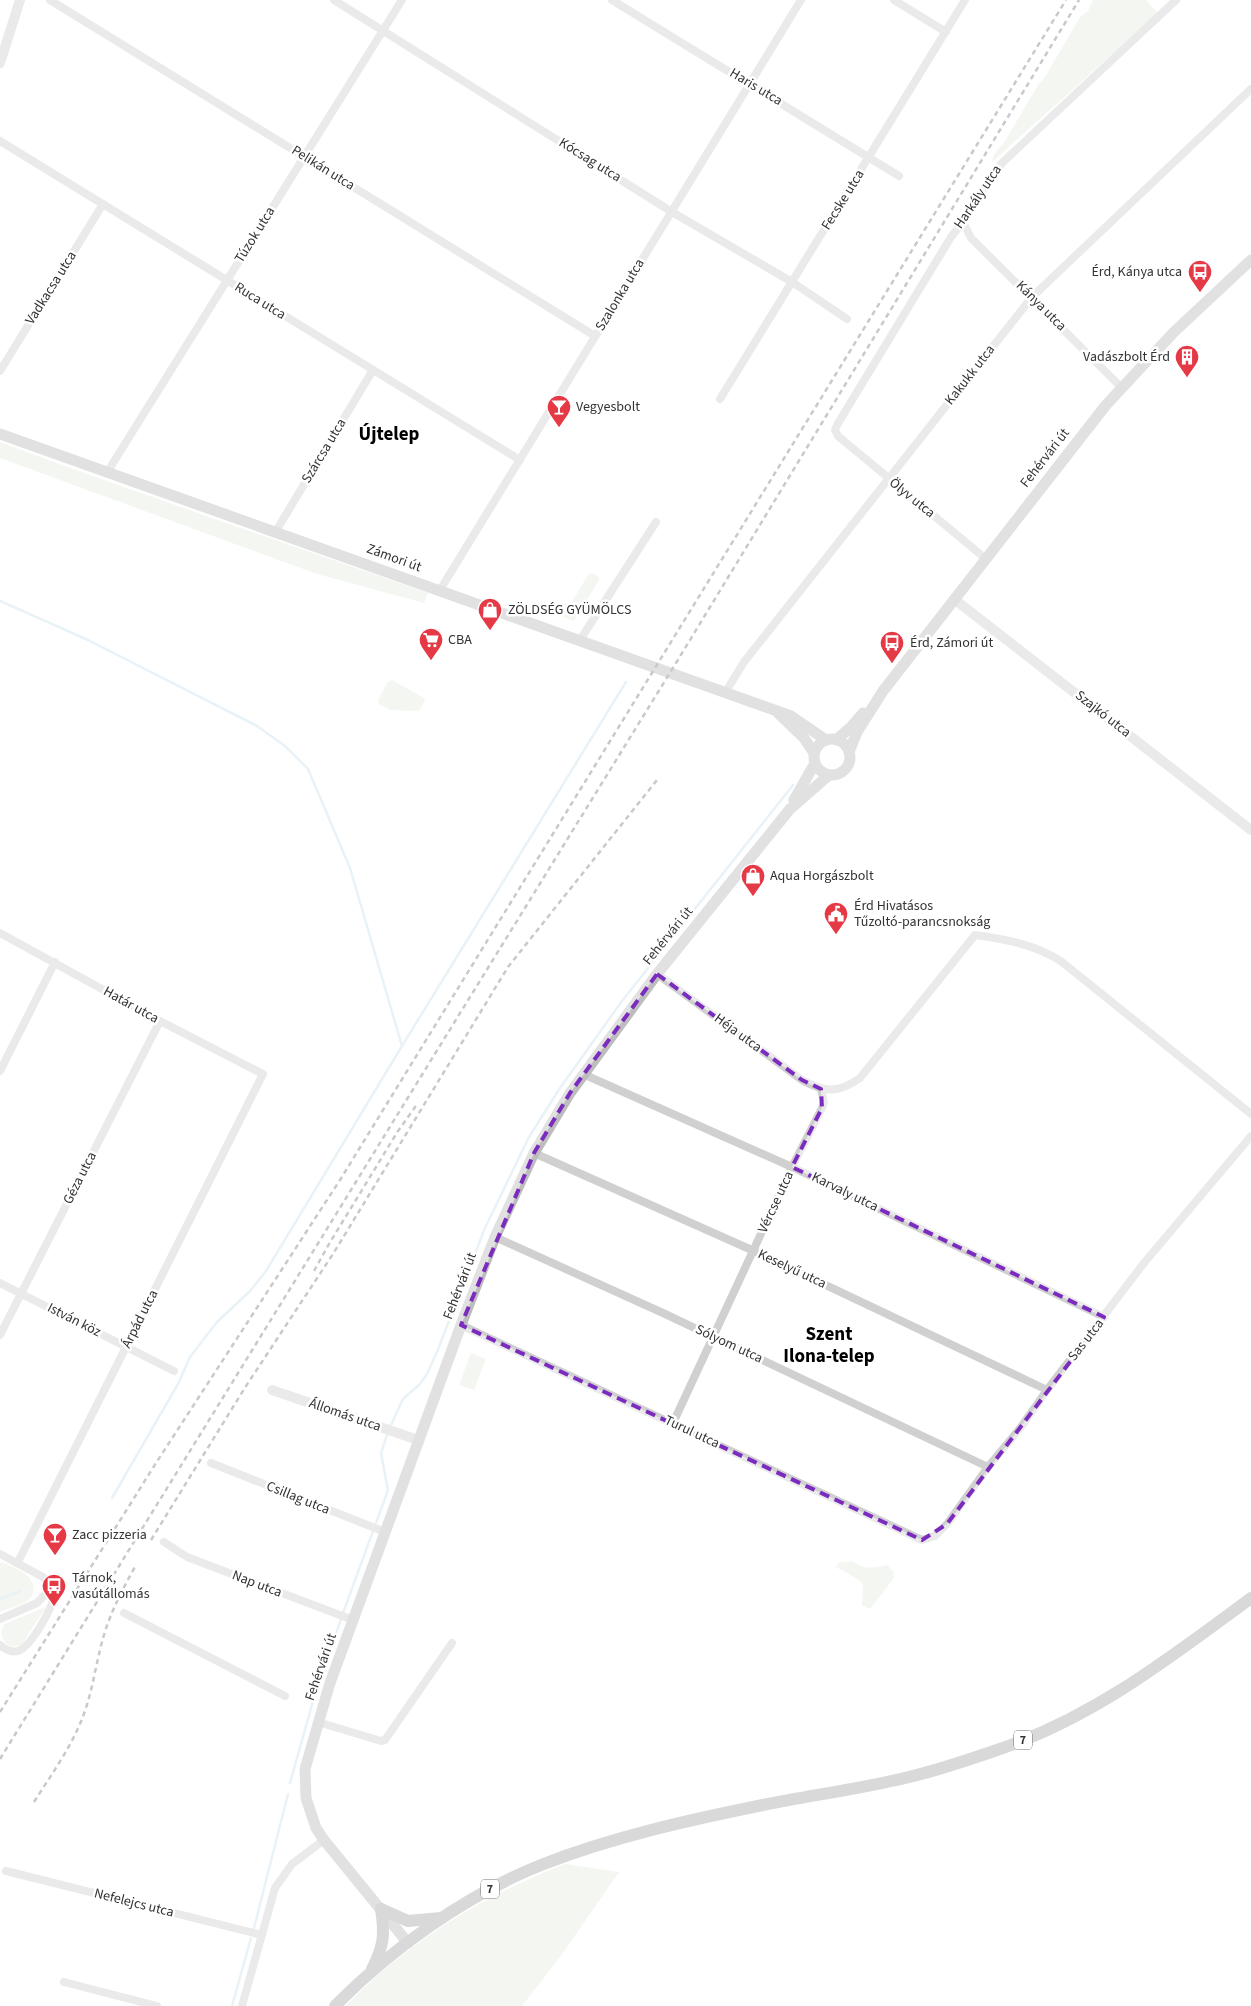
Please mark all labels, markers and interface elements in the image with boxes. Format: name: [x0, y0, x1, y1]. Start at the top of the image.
street label: Haris utca: [726, 63, 786, 111]
street label: Kócsag utca: [555, 133, 625, 187]
street label: Pelikán utca: [287, 141, 359, 195]
street label: Harkály utca: [949, 161, 1007, 233]
street label: Fecske utca: [817, 166, 869, 234]
street label: Túzok utca: [230, 203, 280, 267]
street label: Vadkacsa utca: [20, 247, 82, 329]
street label: Szalonka utca: [591, 255, 649, 335]
bus stop icon: Érd, Kánya utca: [1187, 259, 1213, 293]
place label: Érd, Kánya utca: [1091, 262, 1182, 282]
street label: Kánya utca: [1011, 276, 1071, 336]
street label: Ruca utca: [230, 277, 290, 325]
street label: Kakukk utca: [940, 341, 1000, 409]
building icon: Vadászbolt Érd: [1174, 344, 1200, 378]
place label: Vadászbolt Érd: [1083, 347, 1170, 367]
bar icon: Vegyesbolt: [546, 394, 572, 428]
place label: Vegyesbolt: [576, 397, 640, 417]
street label: Szárcsa utca: [297, 415, 351, 487]
district label: Újtelep: [359, 421, 420, 448]
street label: Fehérvári út: [1016, 424, 1075, 492]
street label: Ölyv utca: [885, 473, 939, 523]
street label: Zámori út: [364, 539, 424, 577]
shop icon: ZÖLDSÉG GYÜMÖLCS: [477, 597, 503, 631]
place label: ZÖLDSÉG GYÜMÖLCS: [508, 600, 632, 620]
supermarket icon: CBA: [418, 627, 444, 661]
place label: CBA: [448, 630, 472, 650]
bus stop icon: Érd, Zámori út: [879, 630, 905, 664]
place label: Érd, Zámori út: [910, 633, 993, 653]
street label: Szajkó utca: [1071, 686, 1135, 742]
shop icon: Aqua Horgászbolt: [740, 863, 766, 897]
place label: Aqua Horgászbolt: [770, 866, 874, 886]
place label: Érd Hivatásos Tűzoltó-parancsnokság: [854, 896, 990, 932]
public building icon: Érd Hivatásos Tűzoltó-parancsnokság: [823, 901, 849, 935]
street label: Fehérvári út: [638, 902, 698, 970]
street label: Határ utca: [100, 982, 162, 1028]
street label: Héja utca: [710, 1009, 766, 1057]
street label: Géza utca: [58, 1148, 102, 1208]
street label: Karvaly utca: [808, 1167, 882, 1217]
street label: Vércse utca: [753, 1168, 799, 1236]
street label: Keselyű utca: [754, 1244, 830, 1294]
street label: Fehérvári út: [438, 1249, 482, 1322]
street label: Árpád utca: [117, 1286, 163, 1352]
street label: István köz: [44, 1298, 104, 1342]
street label: Sas utca: [1063, 1315, 1109, 1365]
street label: Sólyom utca: [692, 1320, 766, 1368]
district label: Szent Ilona-telep: [783, 1321, 875, 1370]
street label: Állomás utca: [306, 1393, 384, 1437]
street label: Turul utca: [661, 1411, 723, 1453]
street label: Csillag utca: [263, 1476, 333, 1520]
bar icon: Zacc pizzeria: [42, 1522, 68, 1556]
place label: Zacc pizzeria: [72, 1525, 147, 1545]
street label: Nap utca: [229, 1565, 285, 1603]
place label: Tárnok, vasútállomás: [72, 1568, 150, 1604]
bus stop icon: Tárnok, vasútállomás: [41, 1573, 67, 1607]
street label: Fehérvári út: [300, 1630, 342, 1703]
road number: 7: [1014, 1730, 1032, 1750]
road number: 7: [481, 1880, 499, 1898]
street label: Nefelejcs utca: [92, 1883, 176, 1923]

